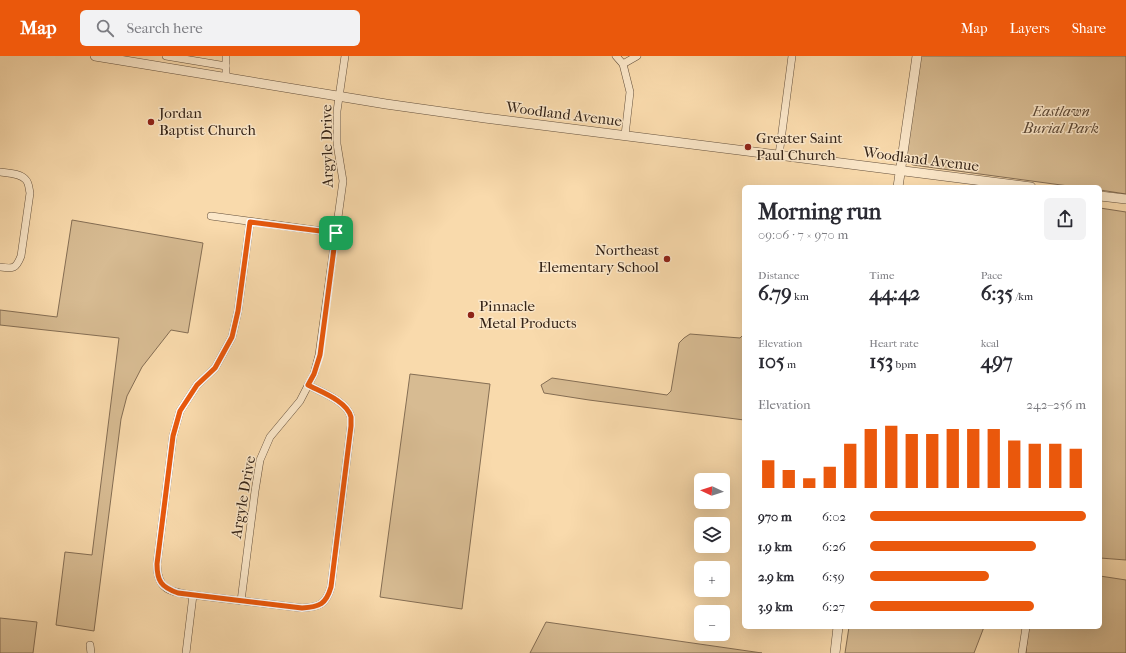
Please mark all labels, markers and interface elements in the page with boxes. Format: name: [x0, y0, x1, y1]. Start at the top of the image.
search box: [80, 10, 360, 46]
text: Map: [20, 17, 56, 39]
icon: search: [94, 17, 116, 39]
text: Search here: [126, 19, 203, 37]
text: Map: [961, 20, 988, 37]
text: Layers: [1010, 20, 1050, 37]
text: Share: [1072, 20, 1106, 37]
street label: Woodland Avenue: [504, 98, 624, 130]
park label: Eastlawn Burial Park: [1022, 102, 1099, 137]
place label: Jordan Baptist Church: [158, 104, 256, 139]
street label: Argyle Drive: [317, 104, 337, 189]
marker: Jordan Baptist Church: [146, 117, 156, 127]
place label: Greater Saint Paul Church: [756, 129, 843, 164]
marker: Greater Saint Paul Church: [743, 142, 753, 152]
street label: Woodland Avenue: [861, 143, 981, 175]
button: share: [1044, 198, 1086, 240]
text: Morning run: [758, 199, 881, 225]
pin: [319, 216, 353, 250]
icon: arrive: [325, 222, 347, 244]
text: 09:06 · 7 × 970 m: [758, 227, 848, 242]
place label: Northeast Elementary School: [538, 241, 660, 276]
marker: Northeast Elementary School: [662, 254, 672, 264]
text: Distance: [758, 269, 799, 282]
text: Time: [869, 269, 894, 282]
text: Pace: [981, 269, 1003, 282]
text: 6.79: [758, 282, 792, 305]
text: 44:42: [869, 282, 920, 305]
text: 6:35: [981, 282, 1013, 305]
text: km: [792, 290, 809, 303]
text: /km: [1013, 290, 1033, 303]
place label: Pinnacle Metal Products: [479, 297, 577, 332]
marker: Pinnacle Metal Products: [466, 310, 476, 320]
text: Elevation: [758, 337, 802, 350]
text: Heart rate: [869, 337, 919, 350]
text: kcal: [981, 337, 999, 350]
text: 105: [758, 350, 785, 373]
text: 153: [869, 350, 893, 373]
text: 497: [981, 350, 1013, 373]
text: m: [785, 358, 796, 371]
text: bpm: [893, 358, 916, 371]
text: Elevation: [758, 397, 811, 412]
text: 242–256 m: [1026, 397, 1086, 412]
street label: Argyle Drive: [227, 454, 259, 541]
north arrow: [694, 473, 730, 509]
map controls: [694, 473, 730, 641]
text: 970 m: [758, 509, 792, 524]
text: 6:02: [822, 509, 846, 524]
button: layers: [694, 517, 730, 553]
text: 1.9 km: [758, 539, 792, 554]
text: 6:26: [822, 539, 846, 554]
button: +: [694, 561, 730, 597]
text: 2.9 km: [758, 569, 794, 584]
text: 6:59: [822, 569, 845, 584]
text: 3.9 km: [758, 599, 793, 614]
text: 6:27: [822, 599, 845, 614]
button: −: [694, 605, 730, 641]

